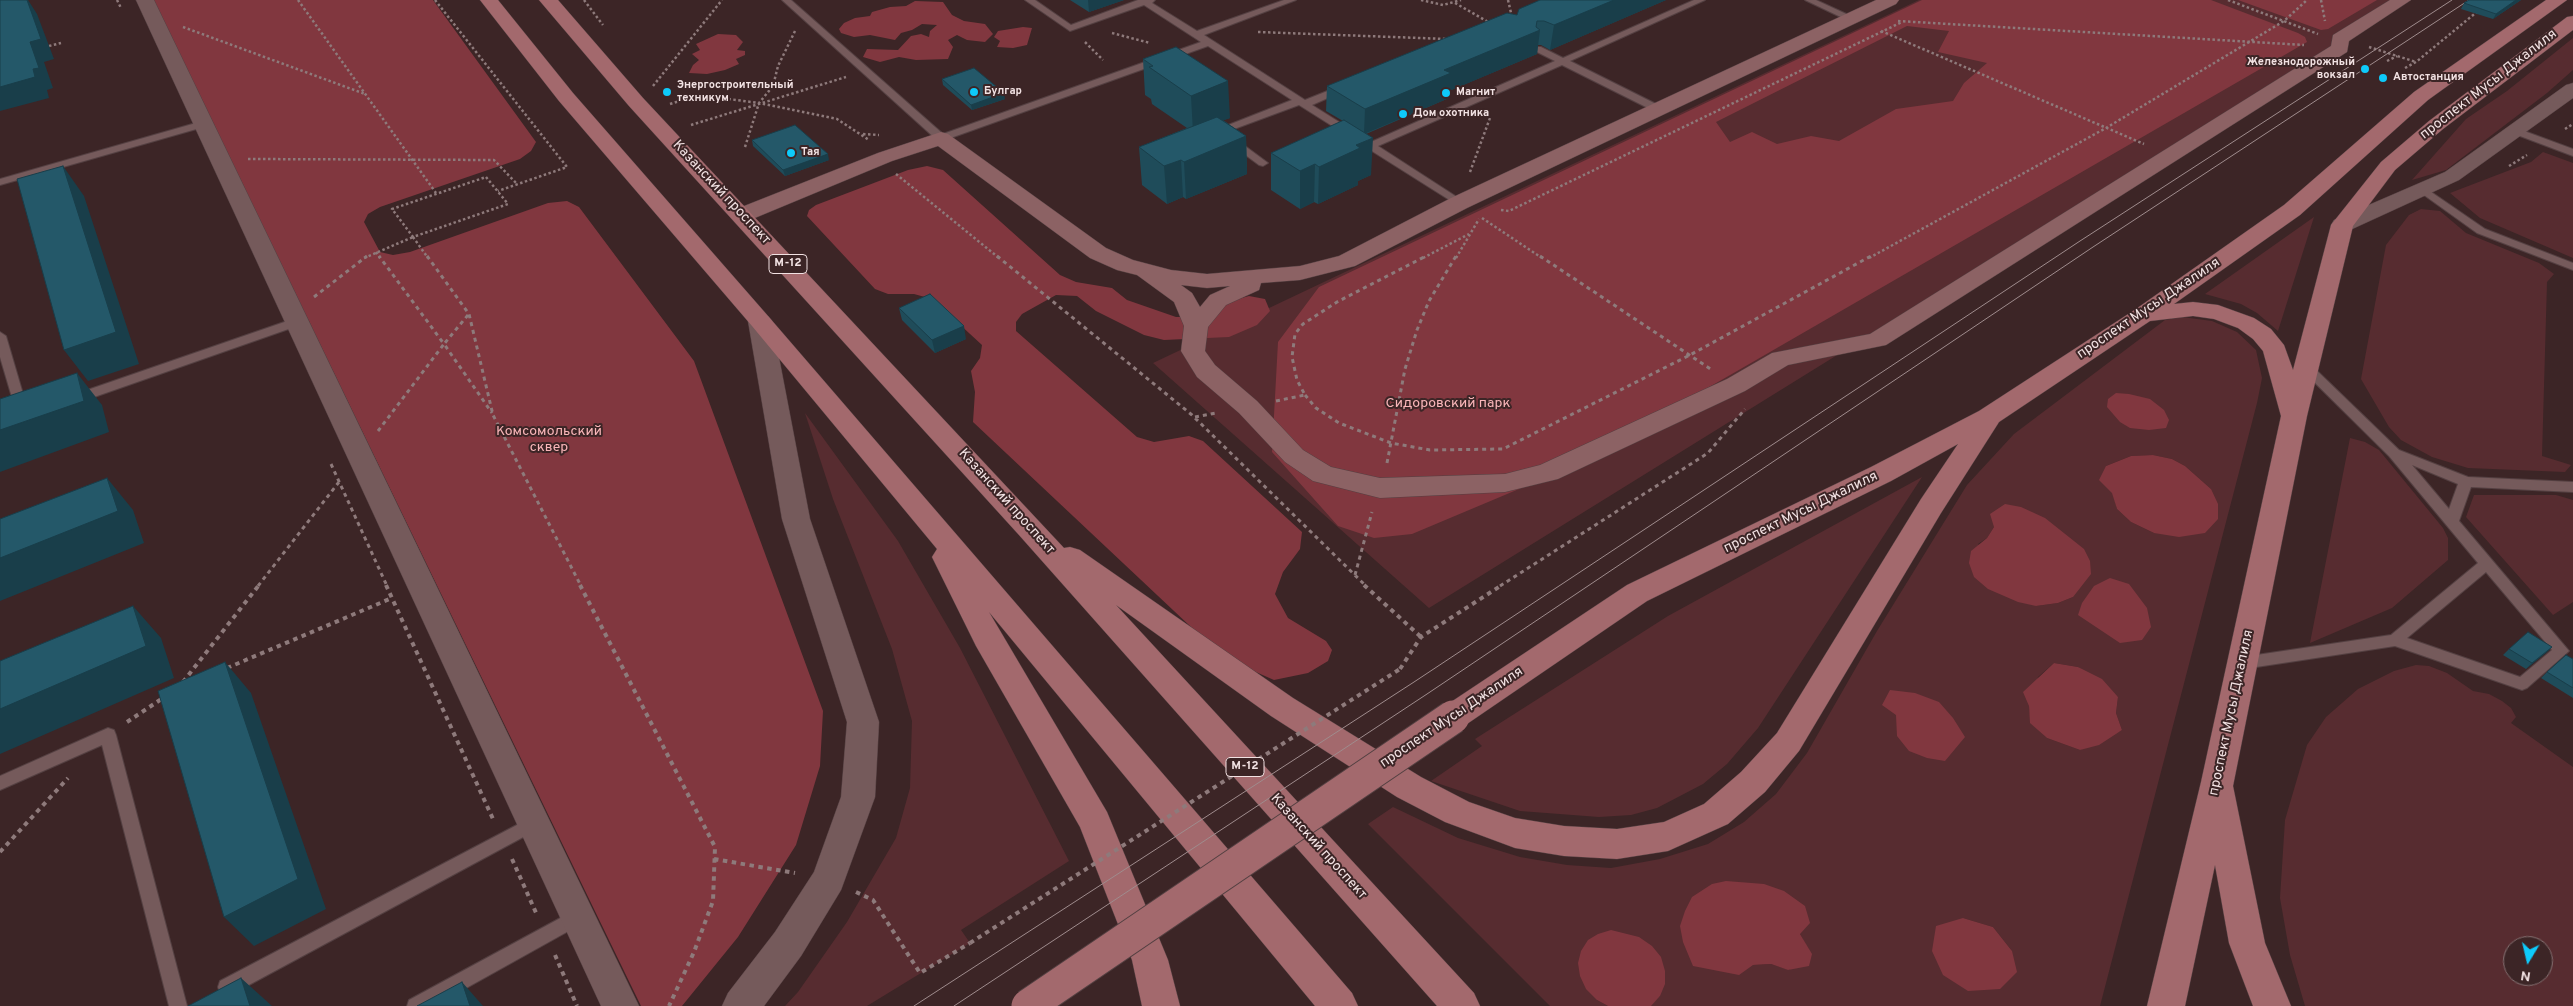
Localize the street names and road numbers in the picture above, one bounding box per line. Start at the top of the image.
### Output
street label: проспект Мусы Джалиля [2417,26,2561,144]
street label: Казанский проспект [668,137,774,249]
road number: М-12 [769,254,807,274]
street label: проспект Мусы Джалиля [2074,255,2224,363]
street label: Казанский проспект [954,446,1058,558]
street label: проспект Мусы Джалиля [1721,468,1881,558]
street label: проспект Мусы Джалиля [2206,628,2258,798]
street label: проспект Мусы Джалиля [1377,664,1527,772]
road number: М-12 [1226,758,1264,776]
street label: Казанский проспект [1266,791,1370,903]

